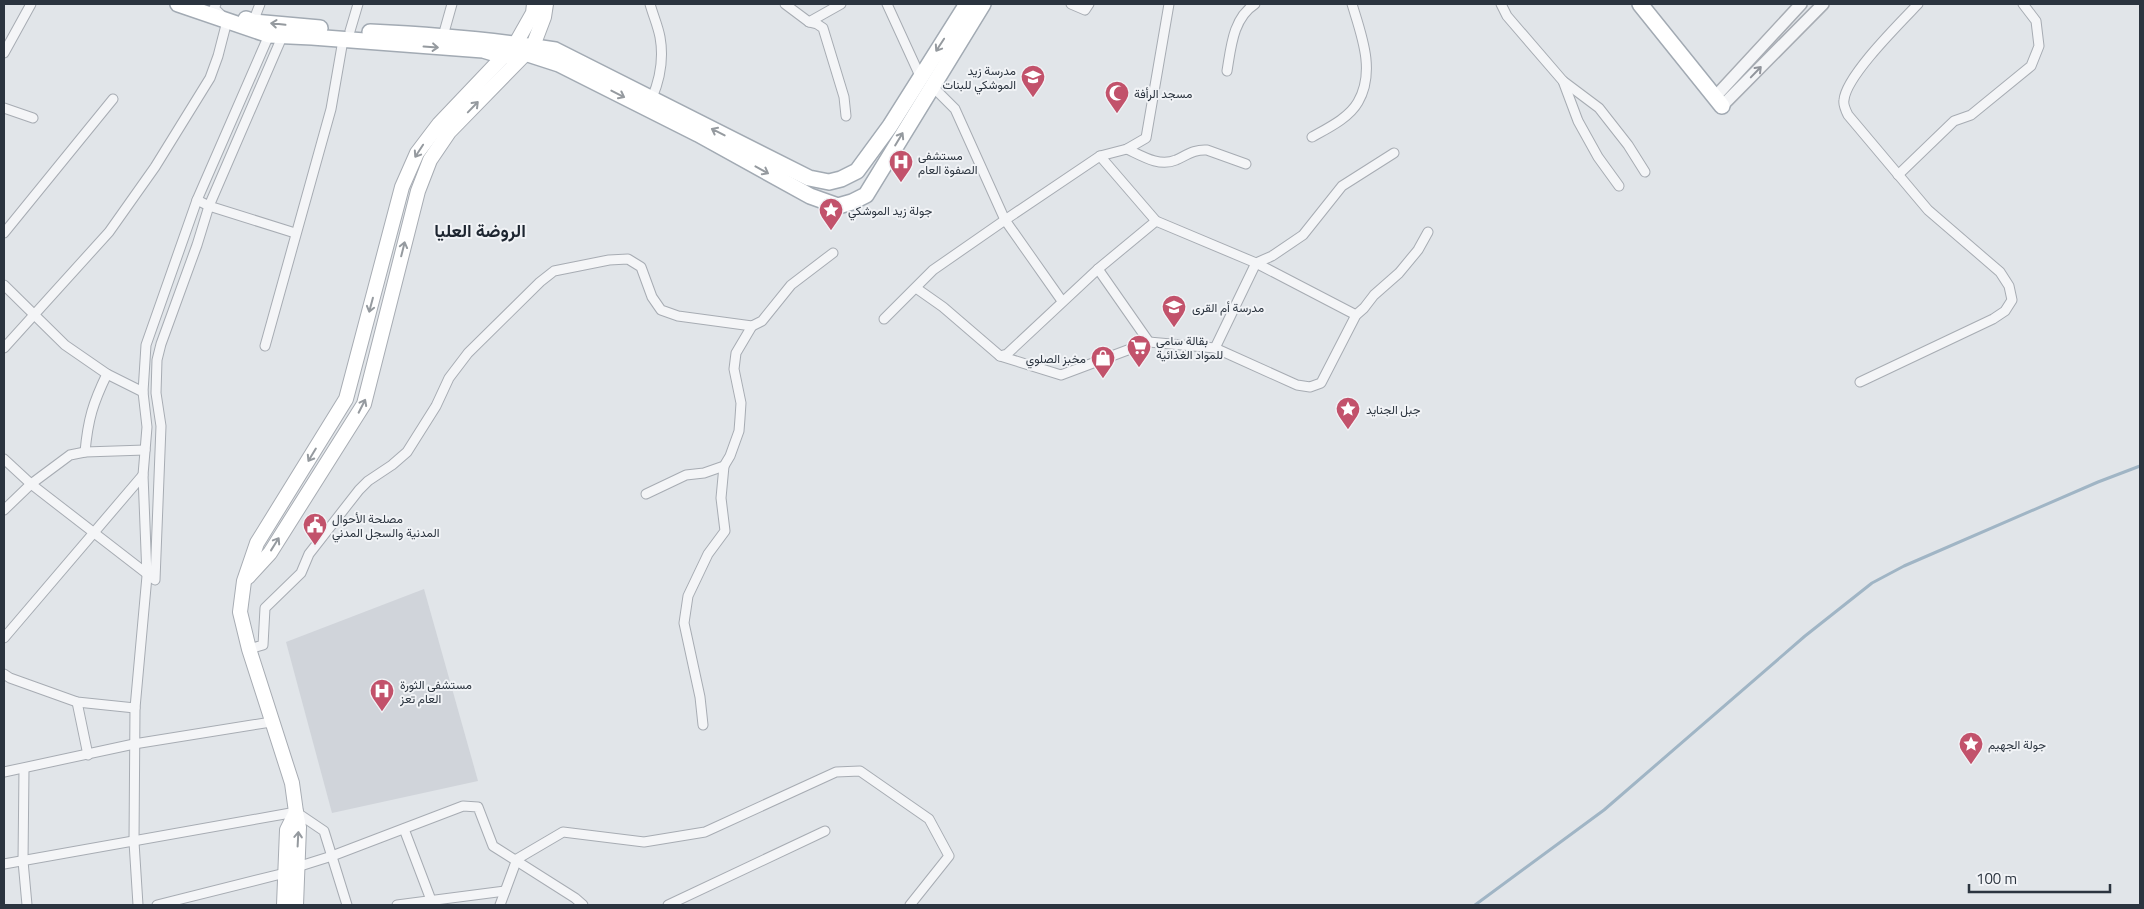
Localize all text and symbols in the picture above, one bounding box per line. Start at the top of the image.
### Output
one-way arrow [271,19,287,29]
one-way arrow [935,37,945,51]
one-way arrow [422,42,438,52]
place label: مدرسة زيد الموشكي للبنات [942,61,1016,95]
school or university icon: مدرسة زيد الموشكي للبنات [1020,64,1046,98]
one-way arrow [1750,66,1763,78]
mosque icon: مسجد الرأفة [1104,80,1130,114]
place label: مسجد الرأفة [1134,84,1192,103]
one-way arrow [610,90,625,99]
one-way arrow [467,101,479,113]
one-way arrow [710,127,725,137]
one-way arrow [895,132,905,146]
one-way arrow [414,144,425,158]
place label: مستشفى الصفوة العام [918,146,977,179]
hospital icon: مستشفى الصفوة العام [888,149,914,183]
one-way arrow [754,165,769,175]
place icon: جولة زيد الموشكي [818,197,844,231]
place label: جولة زيد الموشكي [848,201,932,221]
district label: الروضة العليا [434,217,526,244]
one-way arrow [399,242,408,258]
school or university icon: مدرسة أم القرى [1161,294,1187,328]
one-way arrow [366,297,375,313]
place label: مدرسة أم القرى [1192,298,1264,317]
place label: بقالة سامي للمواد الغذائية [1156,331,1223,364]
supermarket icon: بقالة سامي للمواد الغذائية [1126,334,1152,368]
shop icon: مخبز الصلوي [1090,345,1116,379]
place label: مخبز الصلوي [1026,349,1086,369]
place icon: جبل الجنايد [1335,396,1361,430]
one-way arrow [357,399,367,414]
place label: جبل الجنايد [1366,400,1421,419]
one-way arrow [307,448,317,462]
place label: مصلحة الأحوال المدنية والسجل المدني [332,509,439,543]
public building icon: مصلحة الأحوال المدنية والسجل المدني [302,512,328,546]
one-way arrow [270,537,281,551]
place label: مستشفى الثورة العام تعز [399,675,472,708]
hospital icon: مستشفى الثورة العام تعز [369,678,395,712]
place icon: جولة الجهيم [1958,731,1984,765]
place label: جولة الجهيم [1988,735,2046,754]
one-way arrow [294,831,303,847]
scale bar [1969,862,2110,894]
text: 100 m [1976,867,2017,890]

